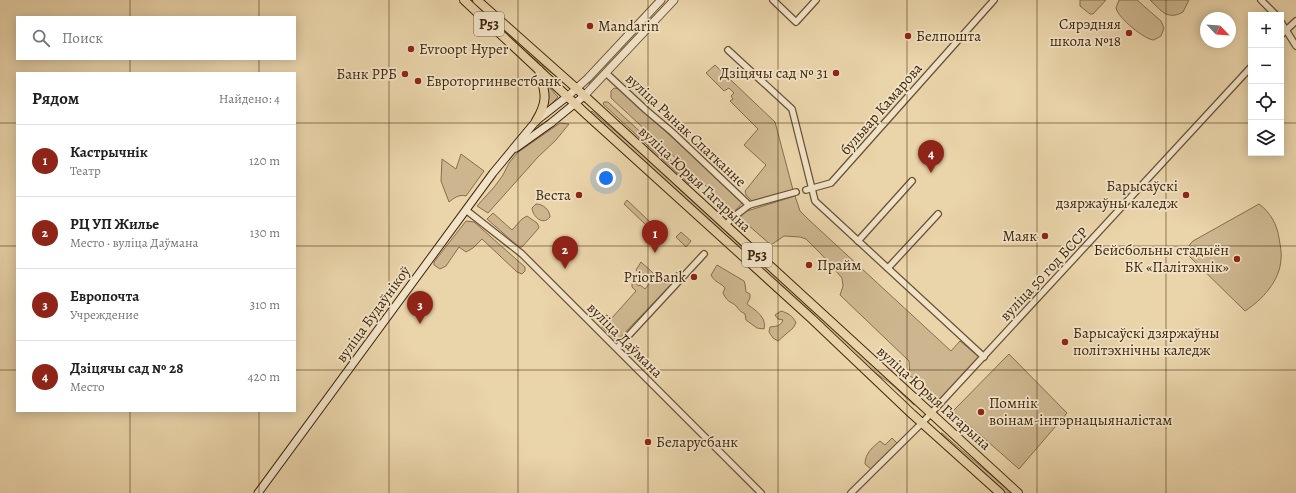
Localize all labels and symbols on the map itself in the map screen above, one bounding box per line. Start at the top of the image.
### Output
road number: Р53 [474,12,504,36]
north arrow [1200,12,1236,48]
place label: Сярэдняя школа №18 [1050,14,1121,51]
place label: Mandarin [598,16,659,36]
marker: Mandarin [585,21,595,31]
place label: Белпошта [916,26,981,46]
marker: Сярэдняя школа №18 [1124,28,1134,38]
marker: Белпошта [903,31,913,41]
place label: Evroopt Hyper [419,39,509,59]
marker: Evroopt Hyper [406,44,416,54]
street label: бульвар Камарова [835,59,927,159]
place label: Дзіцячы сад № 31 [720,63,828,83]
place label: Банк РРБ [336,64,397,84]
marker: Дзіцячы сад № 31 [831,68,841,78]
marker: Банк РРБ [400,69,410,79]
street label: вуліца Рынак Спатканне [621,69,751,191]
place label: Евроторгинвестбанк [426,71,562,91]
marker: Евроторгинвестбанк [413,76,423,86]
street label: вуліца Юрыя Гагарына [634,122,756,237]
pin: 4 [918,140,944,173]
your location [596,168,616,188]
place label: Барысаўскі дзяржаўны каледж [1055,176,1178,213]
place label: Веста [535,185,571,205]
marker: Веста [574,190,584,200]
marker: Барысаўскі дзяржаўны каледж [1181,190,1191,200]
pin: 1 [642,220,668,253]
street label: вуліца 50 год БССР [995,223,1093,325]
place label: Маяк [1002,226,1037,246]
marker: Маяк [1040,231,1050,241]
pin: 2 [552,236,578,269]
place label: Бейсбольны стадыён БК «Палітэхнік» [1094,240,1230,277]
road number: Р53 [742,243,772,267]
marker: Бейсбольны стадыён БК «Палітэхнік» [1232,254,1242,264]
place label: Прайм [817,255,861,275]
marker: Прайм [804,260,814,270]
street label: вуліца Будаўнікоў [331,261,415,366]
place label: PriorBank [624,267,687,287]
marker: PriorBank [689,272,699,282]
pin: 3 [407,291,433,324]
street label: вуліца Даўмана [583,298,667,382]
place label: Барысаўскі дзяржаўны політэхнічны каледж [1073,323,1220,360]
marker: Барысаўскі дзяржаўны політэхнічны каледж [1060,337,1070,347]
street label: вуліца Юрыя Гагарына [873,341,995,455]
place label: Помнік воінам-інтэрнацыяналістам [989,393,1172,430]
marker: Помнік воінам-інтэрнацыяналістам [976,407,986,417]
place label: Беларусбанк [656,432,738,452]
marker: Беларусбанк [643,437,653,447]

